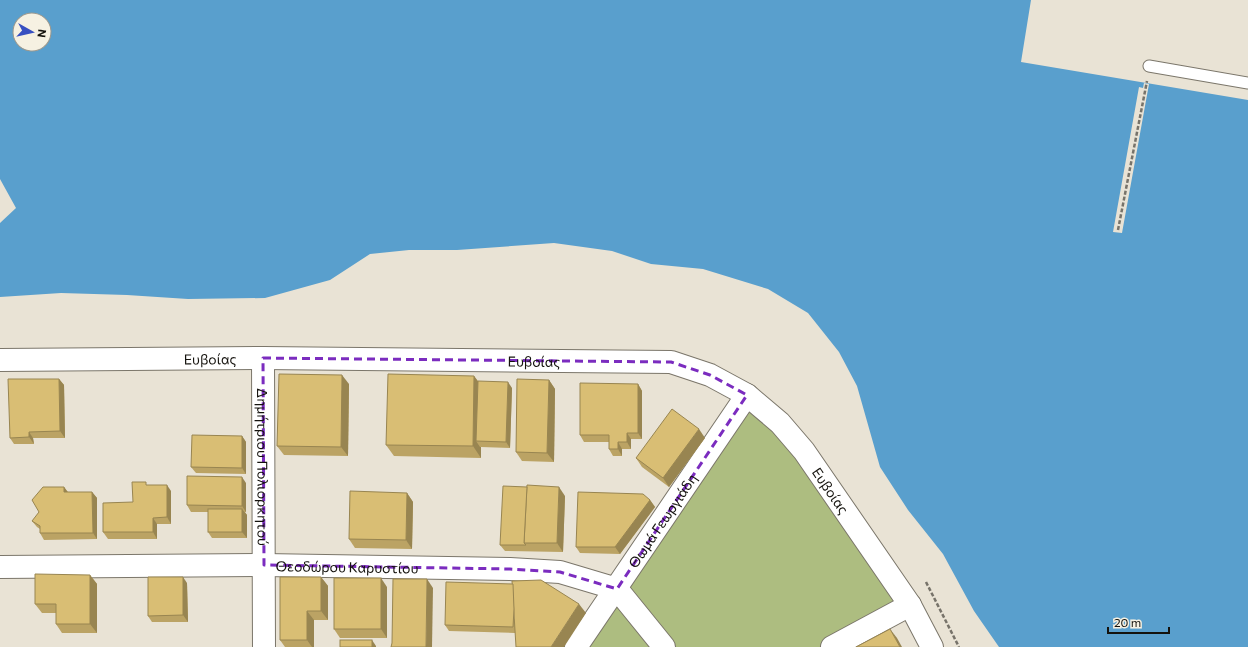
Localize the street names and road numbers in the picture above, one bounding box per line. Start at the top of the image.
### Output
street label: Ευβοίας [184,350,236,367]
street label: Ευβοίας [508,352,560,369]
street label: Δημήτριου Πολιορκητού [255,388,272,546]
street label: Ευβοίας [809,464,853,517]
street label: Θωμά Γεωργιάδη [624,470,700,571]
street label: Θεοδώρου Καρυστίου [275,557,419,576]

